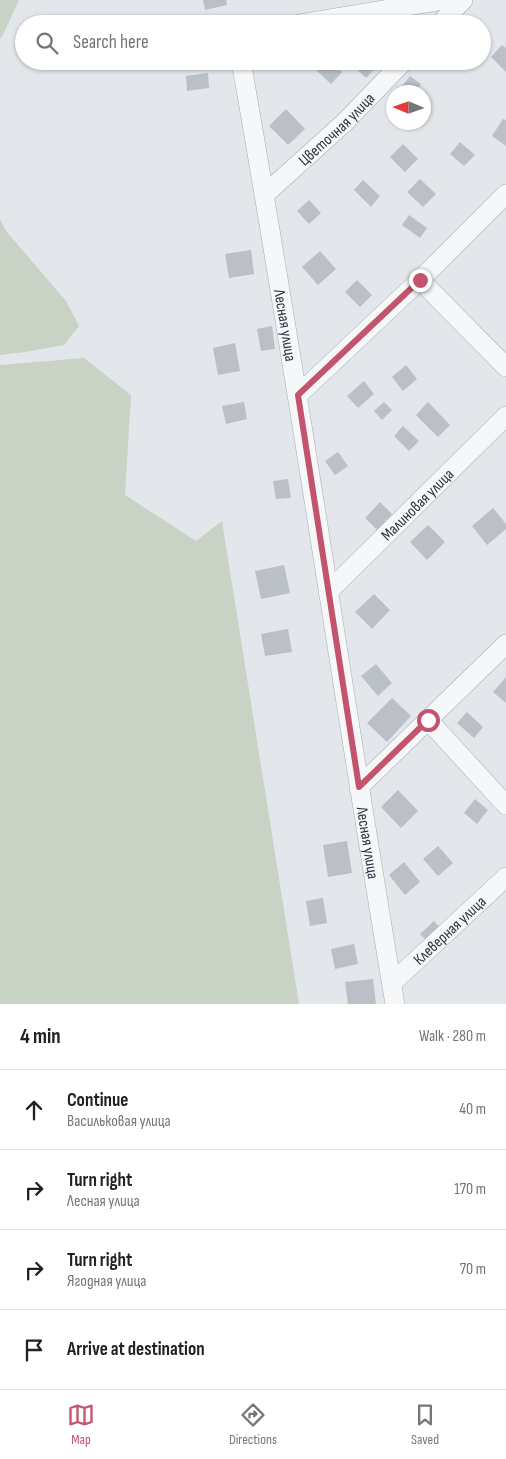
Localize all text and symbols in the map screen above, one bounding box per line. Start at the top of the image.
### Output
search box [15,15,491,70]
icon: search [33,29,61,57]
text: Search here [73,31,149,54]
north arrow [386,85,431,130]
street label: Цветочная улица [295,89,379,170]
route end [409,269,432,292]
street label: Лесная улица [269,287,300,363]
street label: Малиновая улица [378,465,458,545]
route start [417,709,440,732]
street label: Лесная улица [352,805,382,880]
street label: Клеверная улица [410,893,490,969]
text: 4 min [20,1024,61,1049]
text: Walk · 280 m [419,1027,486,1046]
text: Continue [67,1089,128,1112]
icon: ahead [20,1096,48,1124]
text: 40 m [459,1100,486,1119]
text: Васильковая улица [67,1112,171,1131]
text: Turn right [67,1169,132,1192]
icon: right [20,1176,48,1204]
text: 170 m [454,1180,486,1199]
text: Лесная улица [67,1192,140,1211]
text: Turn right [67,1249,132,1272]
icon: right [20,1256,48,1284]
text: 70 m [460,1260,486,1279]
text: Ягодная улица [67,1272,146,1291]
icon: arrive [20,1336,48,1364]
text: Arrive at destination [67,1338,205,1361]
tab: Map [67,1401,95,1448]
tab: Directions [229,1401,277,1448]
tab: Saved [411,1401,439,1448]

